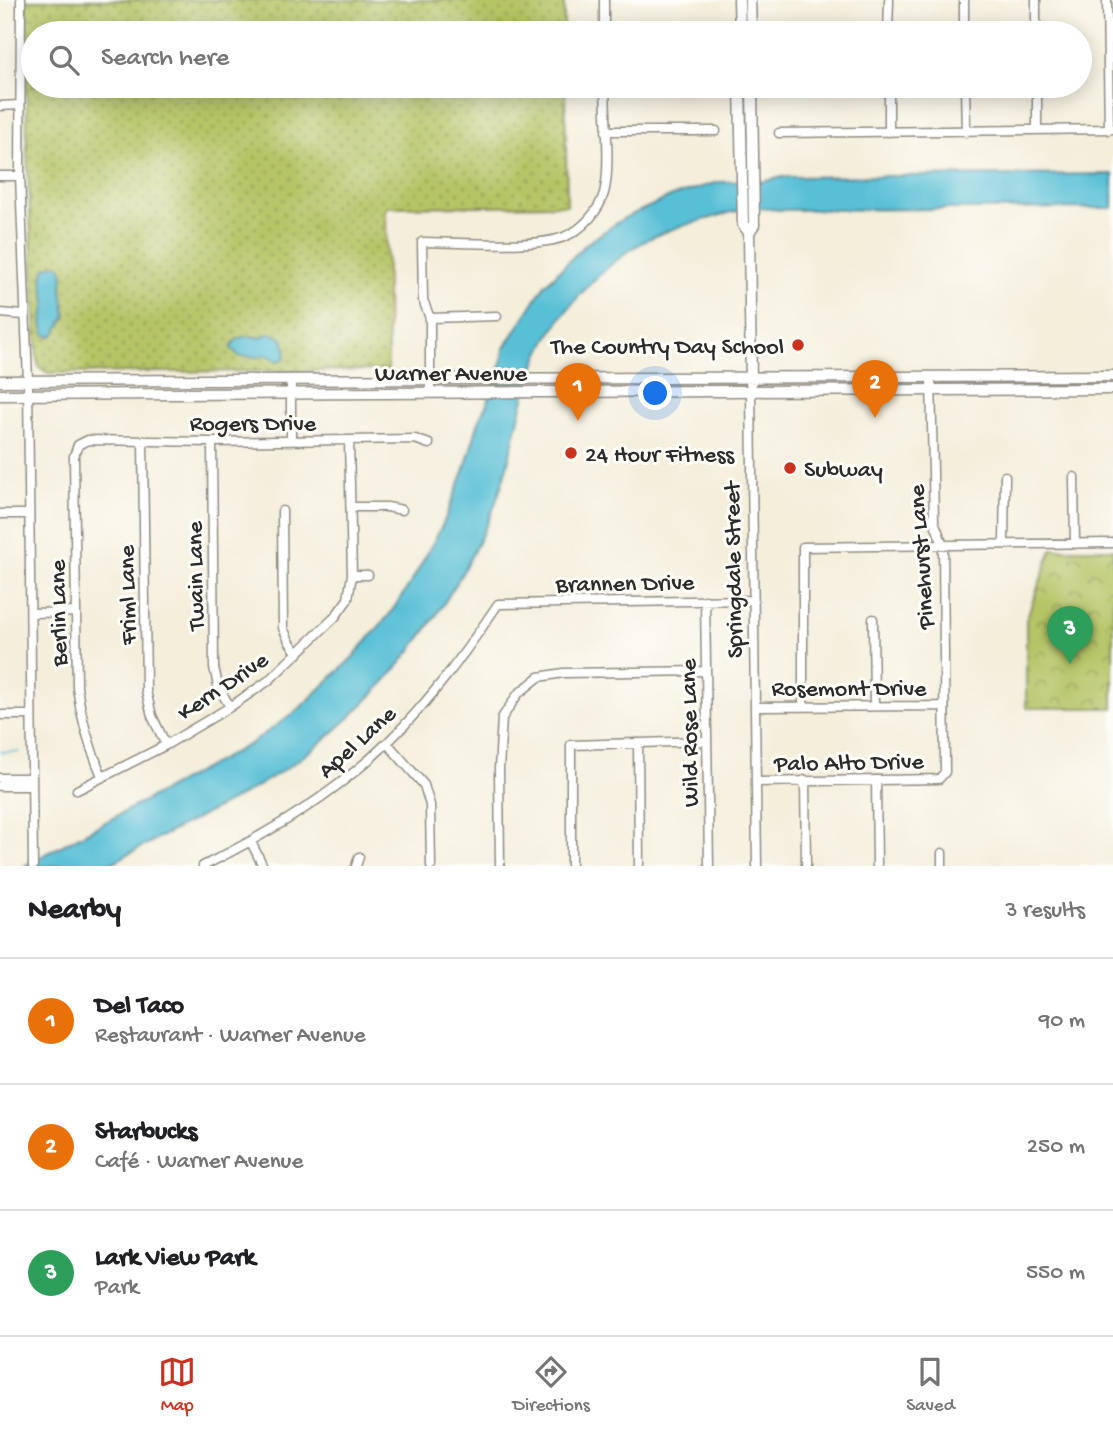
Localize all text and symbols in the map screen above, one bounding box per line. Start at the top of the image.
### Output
search box [21,21,1092,98]
icon: search [45,41,83,79]
text: Search here [101,44,229,75]
place label: The Country Day School [549,334,784,363]
marker: The Country Day School [790,337,806,353]
pin: 2 [852,360,898,418]
street label: Warner Avenue [375,361,528,390]
pin: 1 [555,363,601,421]
your location [638,376,672,410]
street label: Rogers Drive [190,411,317,440]
place label: 24 Hour Fitness [585,442,735,471]
marker: 24 Hour Fitness [563,445,579,461]
place label: Subway [804,457,883,486]
marker: Subway [782,460,798,476]
street label: Springdale Street [719,479,752,658]
street label: Pinehurst Lane [904,483,943,631]
street label: Twain Lane [182,520,213,633]
street label: Friml Lane [114,544,145,646]
street label: Berlin Lane [45,559,76,668]
street label: Brannen Drive [554,570,695,601]
pin: 3 [1047,606,1093,664]
street label: Kern Drive [173,647,275,729]
street label: Wild Rose Lane [676,658,707,807]
street label: Rosemont Drive [772,676,927,705]
street label: Apel Lane [313,701,404,786]
street label: Palo Alto Drive [773,749,925,780]
text: Nearby [28,894,121,929]
text: 3 results [1005,898,1085,925]
text: Del Taco [95,992,184,1023]
text: 1 [46,1008,56,1035]
text: 90 m [1039,1008,1085,1035]
text: Restaurant · Warner Avenue [95,1023,366,1050]
text: Starbucks [95,1118,197,1149]
text: 2 [45,1134,57,1161]
text: 250 m [1027,1134,1085,1161]
text: Café · Warner Avenue [95,1149,303,1176]
text: Lark View Park [95,1244,255,1275]
text: 3 [45,1260,57,1287]
text: 550 m [1026,1260,1085,1287]
text: Park [95,1275,139,1302]
tab: Map [158,1353,196,1418]
tab: Directions [513,1353,590,1418]
tab: Saved [906,1353,955,1418]

